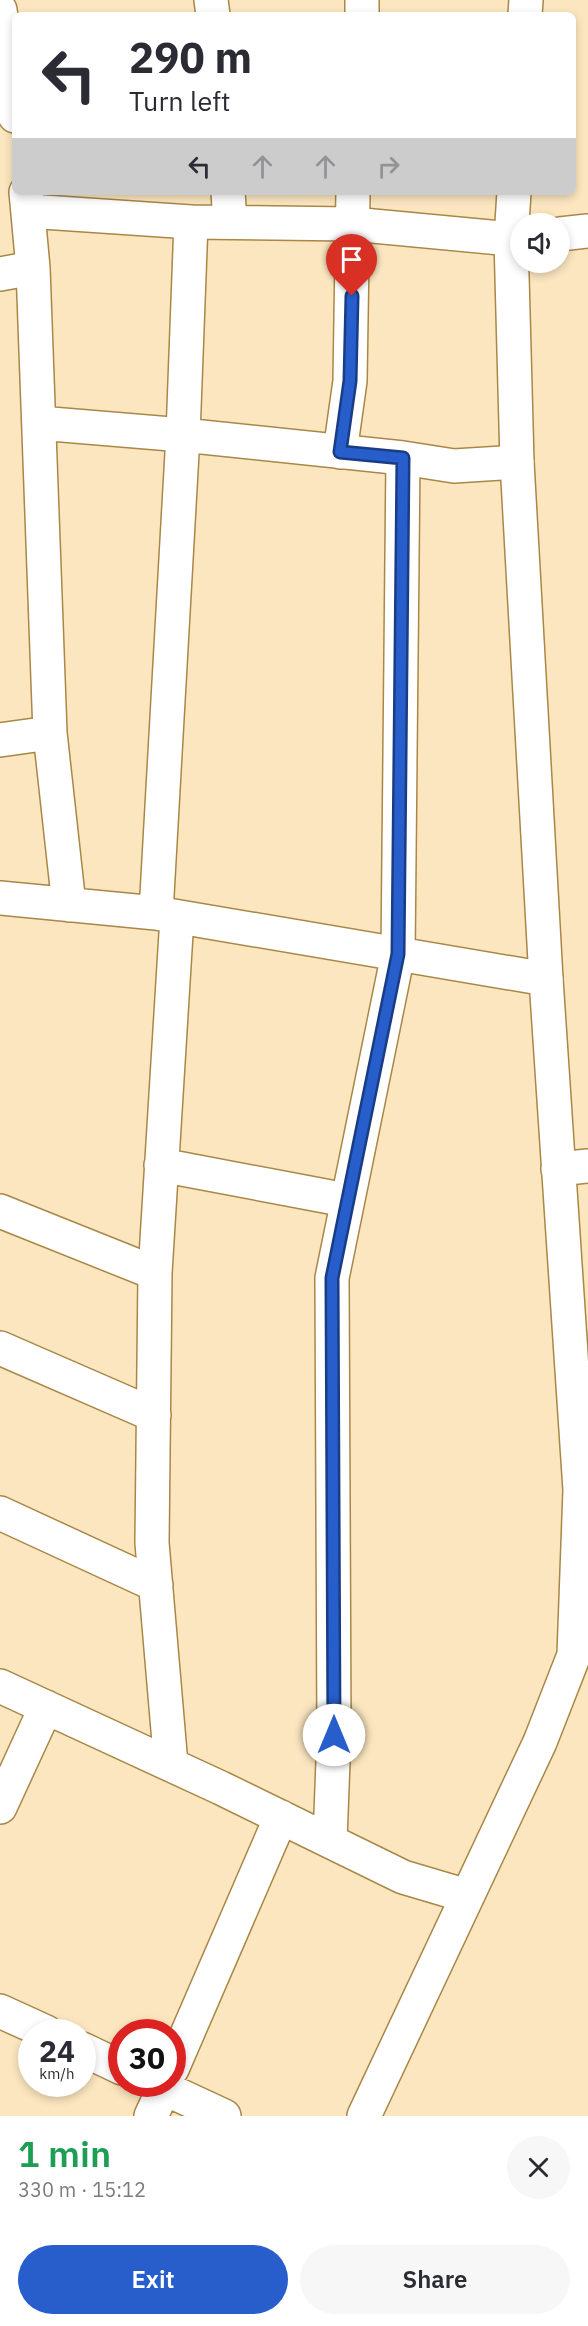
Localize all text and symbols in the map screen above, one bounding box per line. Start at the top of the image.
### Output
text: 290 m [129,30,252,85]
icon: left [30,36,108,114]
text: Turn left [129,83,230,118]
icon: left [183,150,216,183]
icon: ahead [246,150,279,183]
icon: ahead [309,150,342,183]
icon: right [372,150,405,183]
map controls [510,213,570,273]
button: sound [510,213,570,273]
pin [326,234,377,296]
icon: arrive [335,243,368,276]
position arrow [302,1703,366,1767]
speed limit sign: 30 [108,2019,186,2097]
text: 24 [39,2031,75,2070]
text: km/h [39,2064,75,2083]
text: 1 min [18,2130,111,2177]
button: close [507,2136,570,2199]
text: 330 m · 15:12 [18,2176,146,2203]
button: Exit [18,2245,288,2314]
button: Share [300,2245,570,2314]

